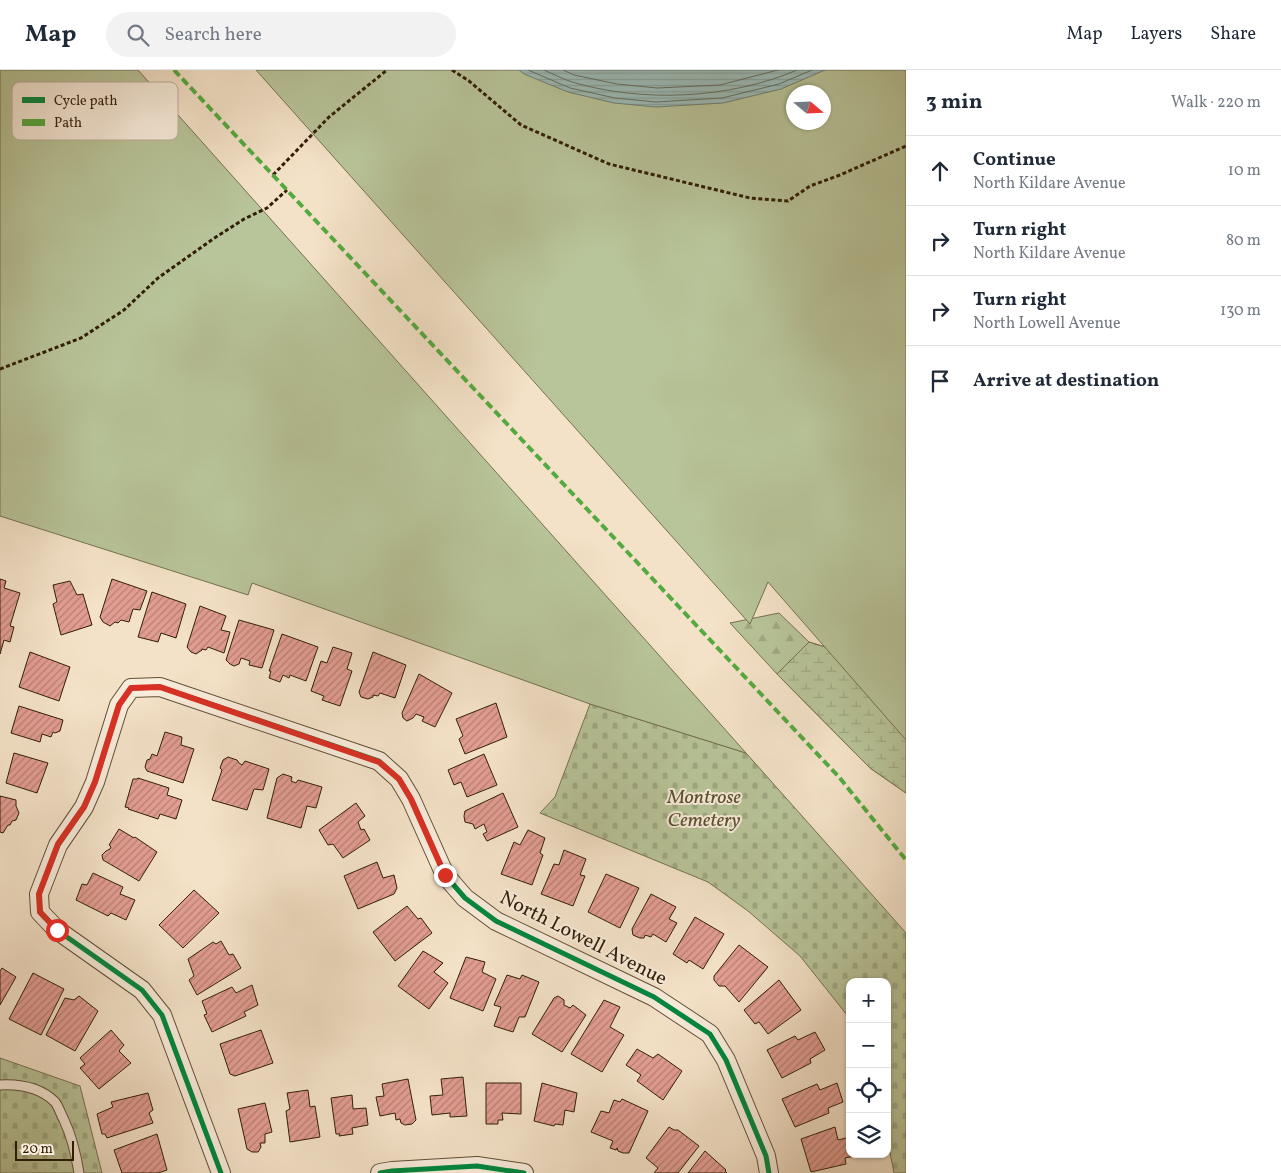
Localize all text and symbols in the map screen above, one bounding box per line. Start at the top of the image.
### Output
search box [106,12,456,57]
text: Map [25,18,76,52]
icon: search [124,21,152,49]
text: Search here [164,22,262,48]
text: Map [1066,22,1102,47]
text: Layers [1130,22,1182,47]
text: Share [1210,22,1256,47]
legend [12,82,178,140]
north arrow [786,85,831,130]
text: 3 min [926,88,982,117]
text: Cycle path [54,92,118,111]
text: Walk · 220 m [1171,92,1261,114]
text: Path [54,114,82,133]
text: Continue [973,147,1056,173]
icon: ahead [926,157,954,185]
text: 10 m [1228,160,1261,182]
text: North Kildare Avenue [973,173,1126,195]
text: Turn right [973,217,1066,243]
icon: right [926,227,954,255]
text: 80 m [1226,230,1261,252]
text: North Kildare Avenue [973,243,1126,265]
text: Turn right [973,287,1066,313]
icon: right [926,297,954,325]
text: 130 m [1220,300,1261,322]
text: North Lowell Avenue [973,313,1121,335]
icon: arrive [926,367,954,395]
text: Arrive at destination [973,368,1159,394]
park label: Montrose Cemetery [666,784,742,835]
route end [434,864,457,887]
street label: North Lowell Avenue [494,885,672,993]
route start [46,919,69,942]
map controls [846,978,891,1158]
button: + [846,978,891,1023]
button: − [846,1023,891,1068]
button: locate [846,1068,891,1113]
button: layers [846,1113,891,1158]
scale bar [15,1138,74,1161]
text: 20 m [22,1140,53,1159]

